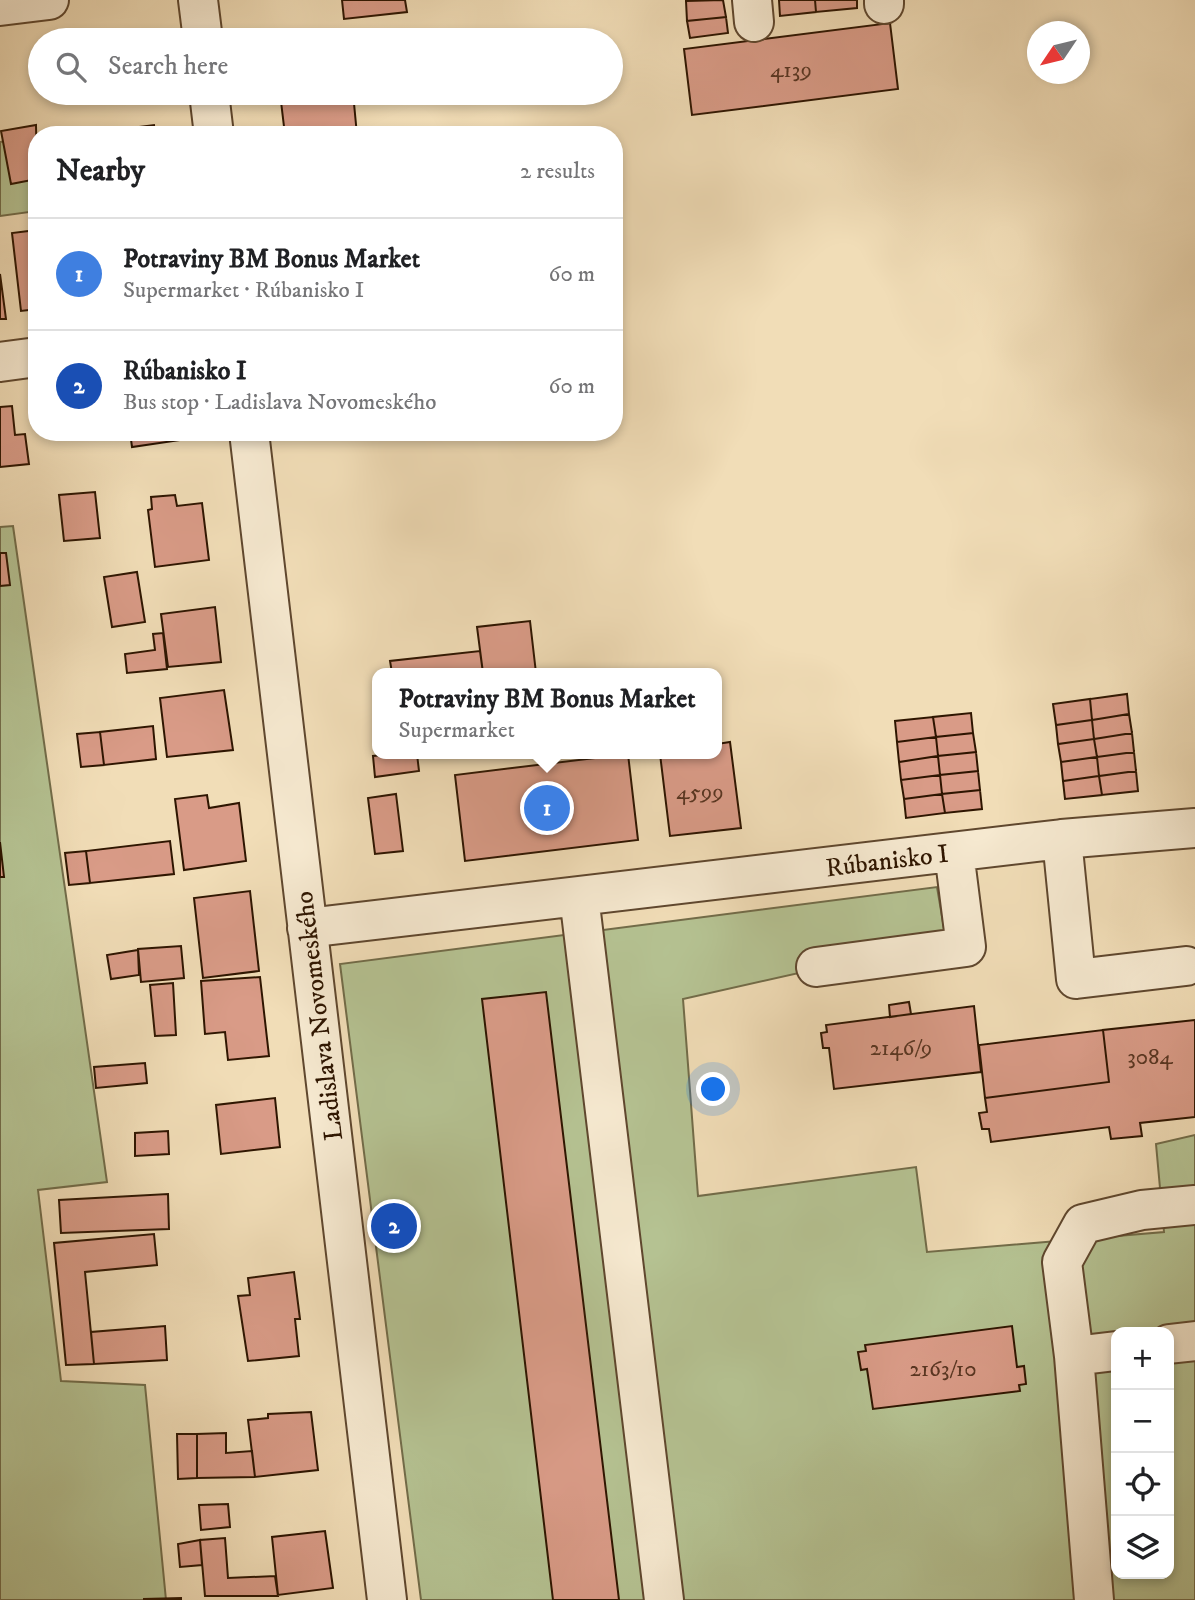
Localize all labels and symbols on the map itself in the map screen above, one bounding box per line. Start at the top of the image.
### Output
north arrow [1027,21,1090,84]
house number: 4139 [770,56,812,85]
house number: 4599 [676,778,724,807]
pin: 1 [524,782,570,834]
street label: Rúbanisko I [824,838,951,885]
street label: Ladislava Novomeského [288,889,351,1142]
house number: 2146/9 [870,1034,932,1063]
house number: 3084 [1127,1043,1174,1072]
your location [696,1072,730,1106]
pin: 2 [371,1200,417,1252]
house number: 2163/10 [909,1355,977,1384]

